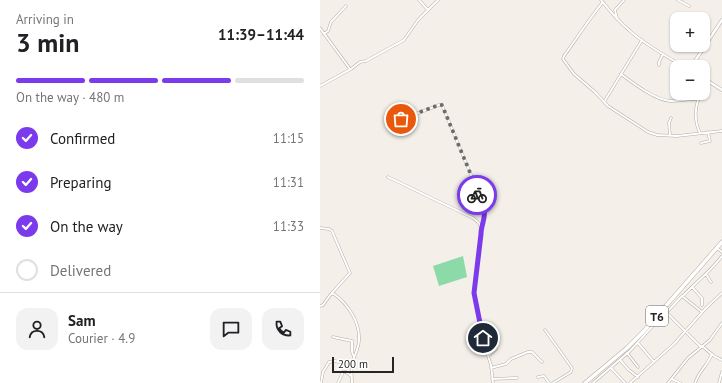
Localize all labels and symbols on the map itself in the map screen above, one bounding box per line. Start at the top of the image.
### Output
pin [384,102,418,136]
courier [457,175,497,215]
road number: T6 [646,306,668,326]
pin [466,321,500,355]
scale bar [332,355,394,374]

